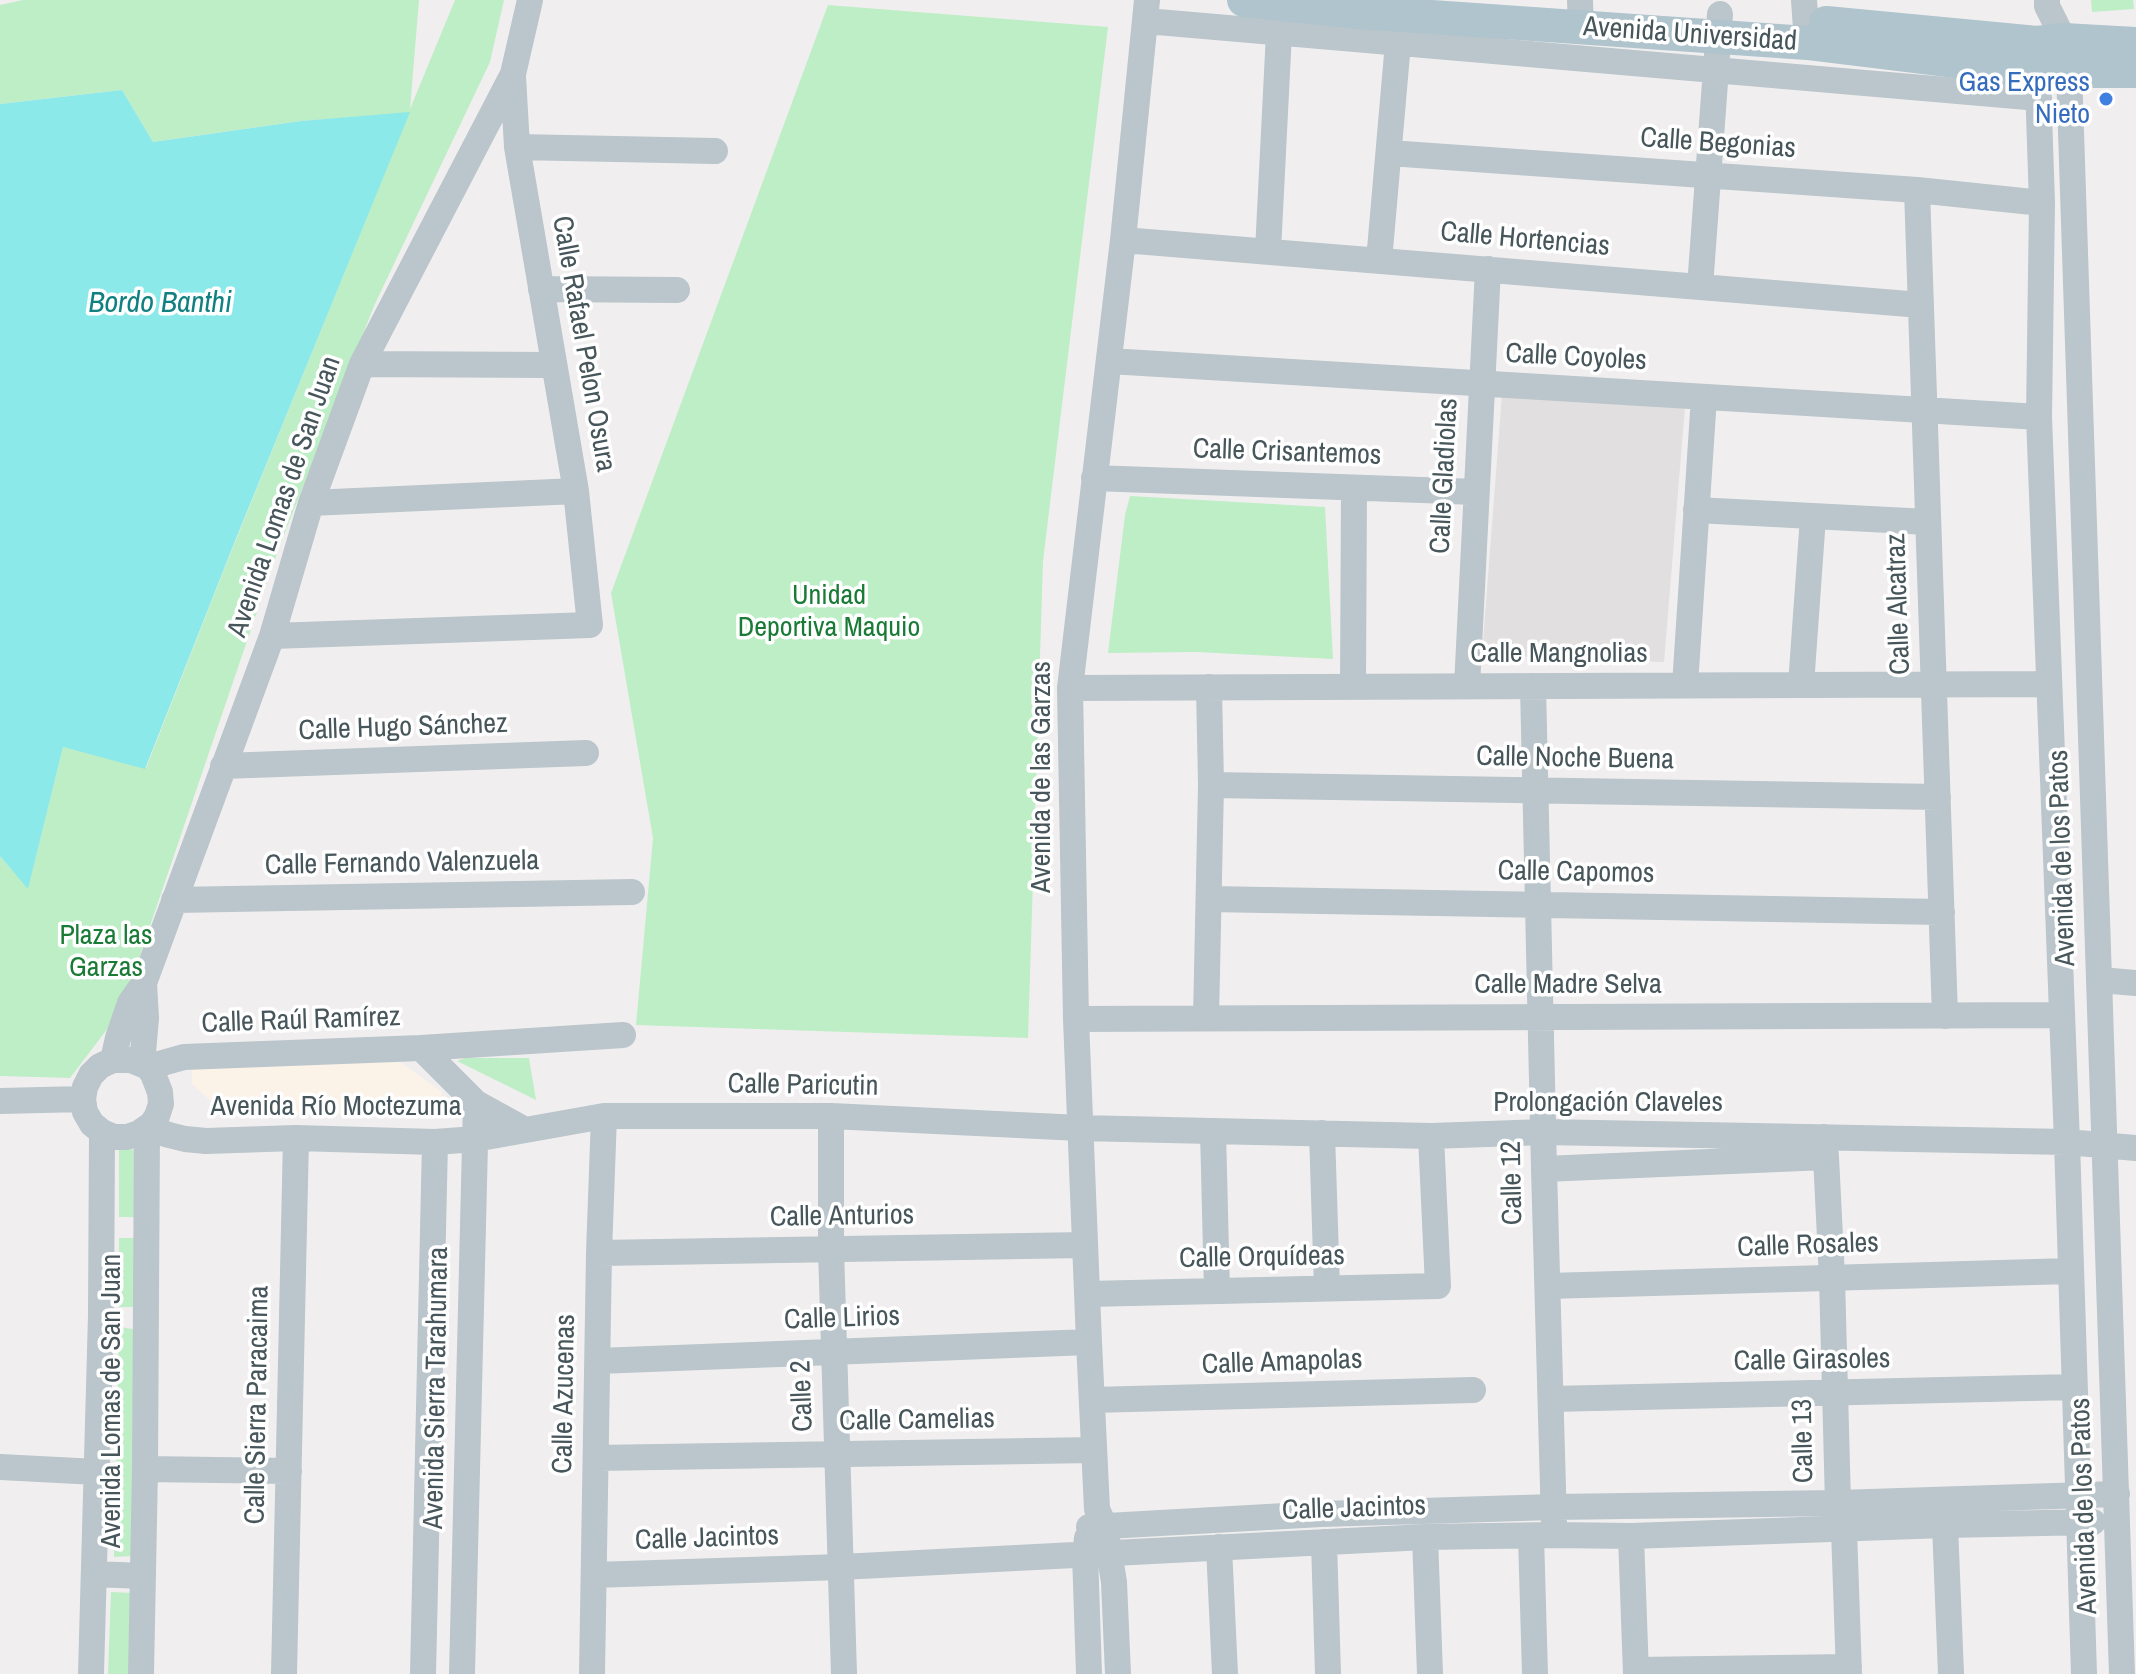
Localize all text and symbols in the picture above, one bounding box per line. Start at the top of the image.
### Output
street label: Avenida Universidad [1582,11,1798,59]
place label: Gas Express Nieto [1959,66,2090,132]
marker: Gas Express Nieto [2097,90,2115,108]
street label: Calle Begonias [1639,122,1797,166]
street label: Calle Rafael Pelon Osura [544,214,622,474]
street label: Calle Hortencias [1439,216,1611,264]
water label: Bordo Banthi [88,286,232,322]
street label: Calle Coyoles [1504,338,1648,378]
street label: Avenida Lomas de San Juan [221,352,349,642]
street label: Calle Gladiolas [1424,397,1466,555]
street label: Calle Crisantemos [1192,433,1382,473]
street label: Calle Alcatraz [1880,533,1918,675]
park label: Unidad Deportiva Maquio [738,579,920,645]
street label: Calle Mangnolias [1470,637,1648,671]
street label: Avenida de las Garzas [1025,661,1059,893]
street label: Calle Hugo Sánchez [298,708,508,748]
street label: Calle Noche Buena [1476,740,1674,778]
street label: Avenida de los Patos [2042,749,2084,967]
street label: Calle Fernando Valenzuela [265,845,539,883]
street label: Calle Capomos [1497,855,1655,891]
park label: Plaza las Garzas [59,919,153,985]
street label: Calle Madre Selva [1474,968,1662,1002]
street label: Calle Raúl Ramírez [201,1001,401,1041]
street label: Calle Paricutin [727,1068,879,1104]
street label: Prolongación Claveles [1493,1086,1723,1120]
street label: Avenida Río Moctezuma [210,1090,462,1124]
street label: Calle 12 [1495,1141,1531,1225]
street label: Calle Anturios [770,1199,914,1235]
street label: Calle Rosales [1737,1227,1879,1265]
street label: Calle Orquídeas [1179,1240,1345,1276]
street label: Avenida Sierra Tarahumara [418,1247,456,1529]
street label: Avenida Lomas de San Juan [95,1254,129,1548]
street label: Calle Sierra Paracaima [239,1285,277,1525]
street label: Calle Lirios [783,1300,901,1338]
street label: Calle Azucenas [547,1314,583,1474]
street label: Calle Amapolas [1201,1343,1363,1383]
street label: Calle Girasoles [1733,1343,1891,1379]
street label: Calle 2 [785,1360,821,1432]
street label: Avenida de los Patos [2064,1397,2106,1615]
street label: Calle 13 [1786,1399,1822,1483]
street label: Calle Camelias [839,1403,995,1439]
street label: Calle Jacintos [1281,1490,1427,1528]
street label: Calle Jacintos [634,1520,780,1558]

